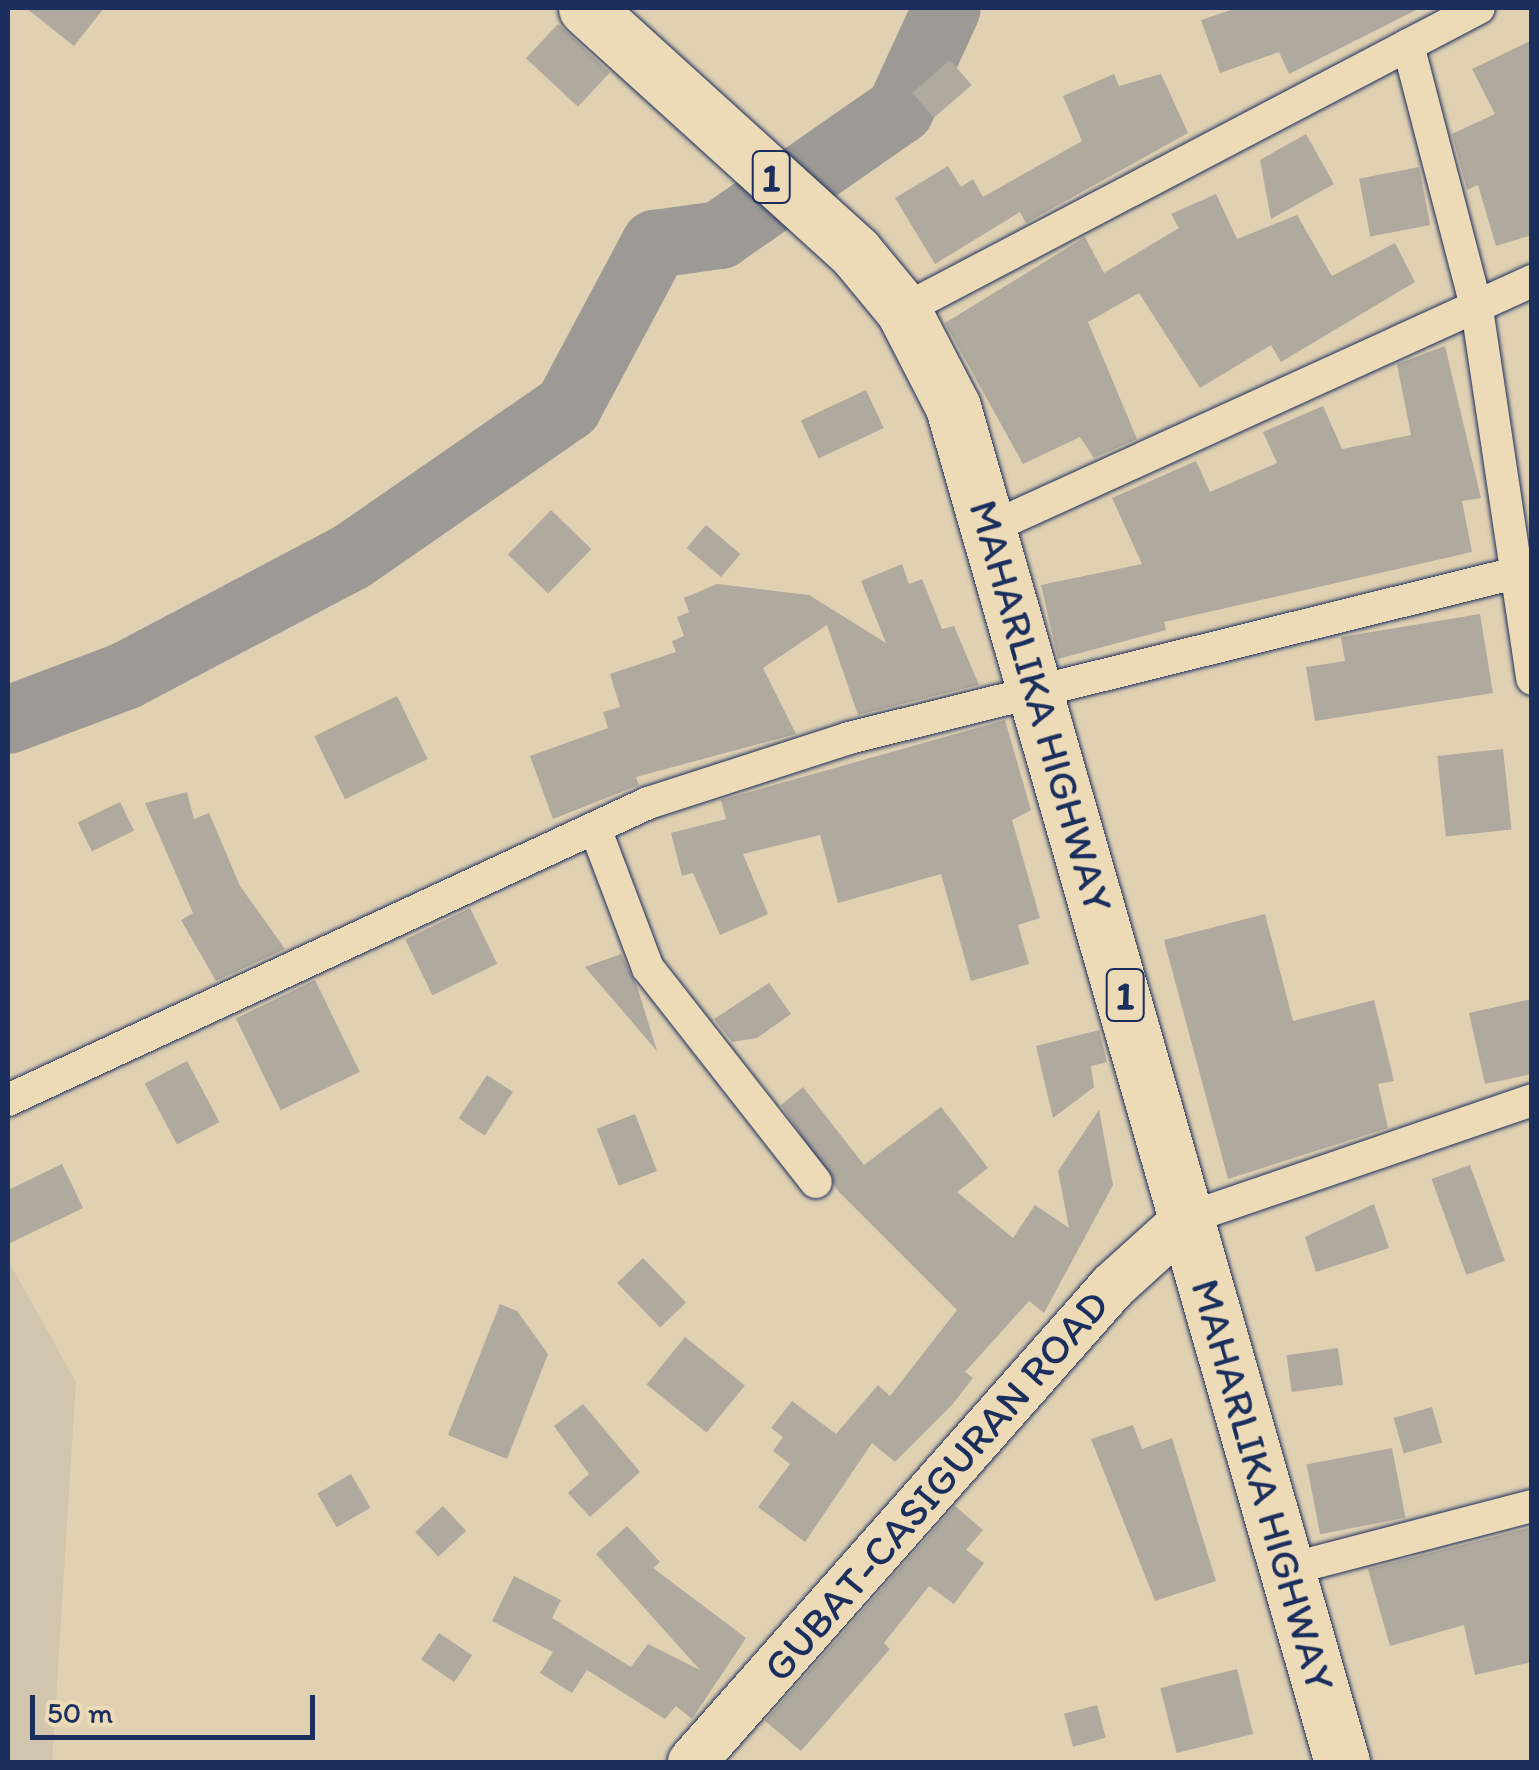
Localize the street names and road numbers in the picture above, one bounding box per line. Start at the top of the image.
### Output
road number: 1 [751,142,791,212]
street label: MAHARLIKA HIGHWAY [957,492,1125,920]
road number: 1 [1105,960,1145,1030]
street label: MAHARLIKA HIGHWAY [1179,1271,1347,1699]
street label: GUBAT-CASIGURAN ROAD [753,1281,1119,1691]

